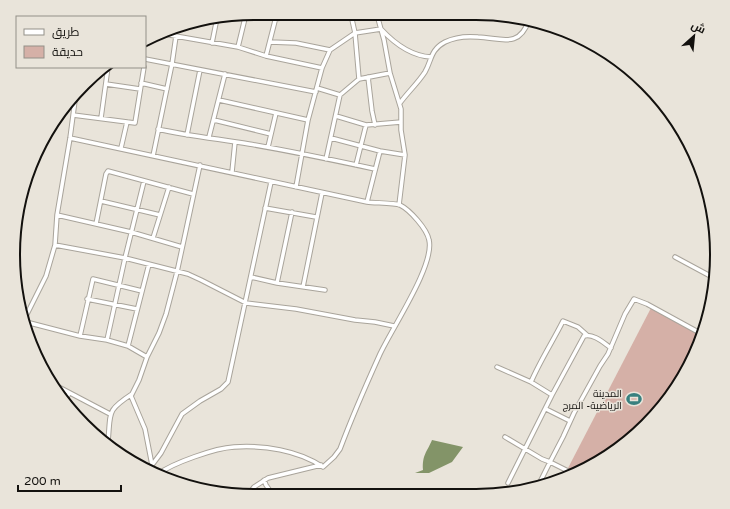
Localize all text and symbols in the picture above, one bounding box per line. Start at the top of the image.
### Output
legend [16,16,146,68]
north arrow [674,16,714,56]
text: ش [689,19,708,37]
text: طريق [52,25,80,39]
text: حديقة [52,45,83,59]
place label: المدينة الرياضية- المرج [563,388,622,412]
sports icon: المدينة الرياضية- المرج [625,390,643,408]
scale bar [18,467,121,493]
text: 200 m [24,474,61,488]

